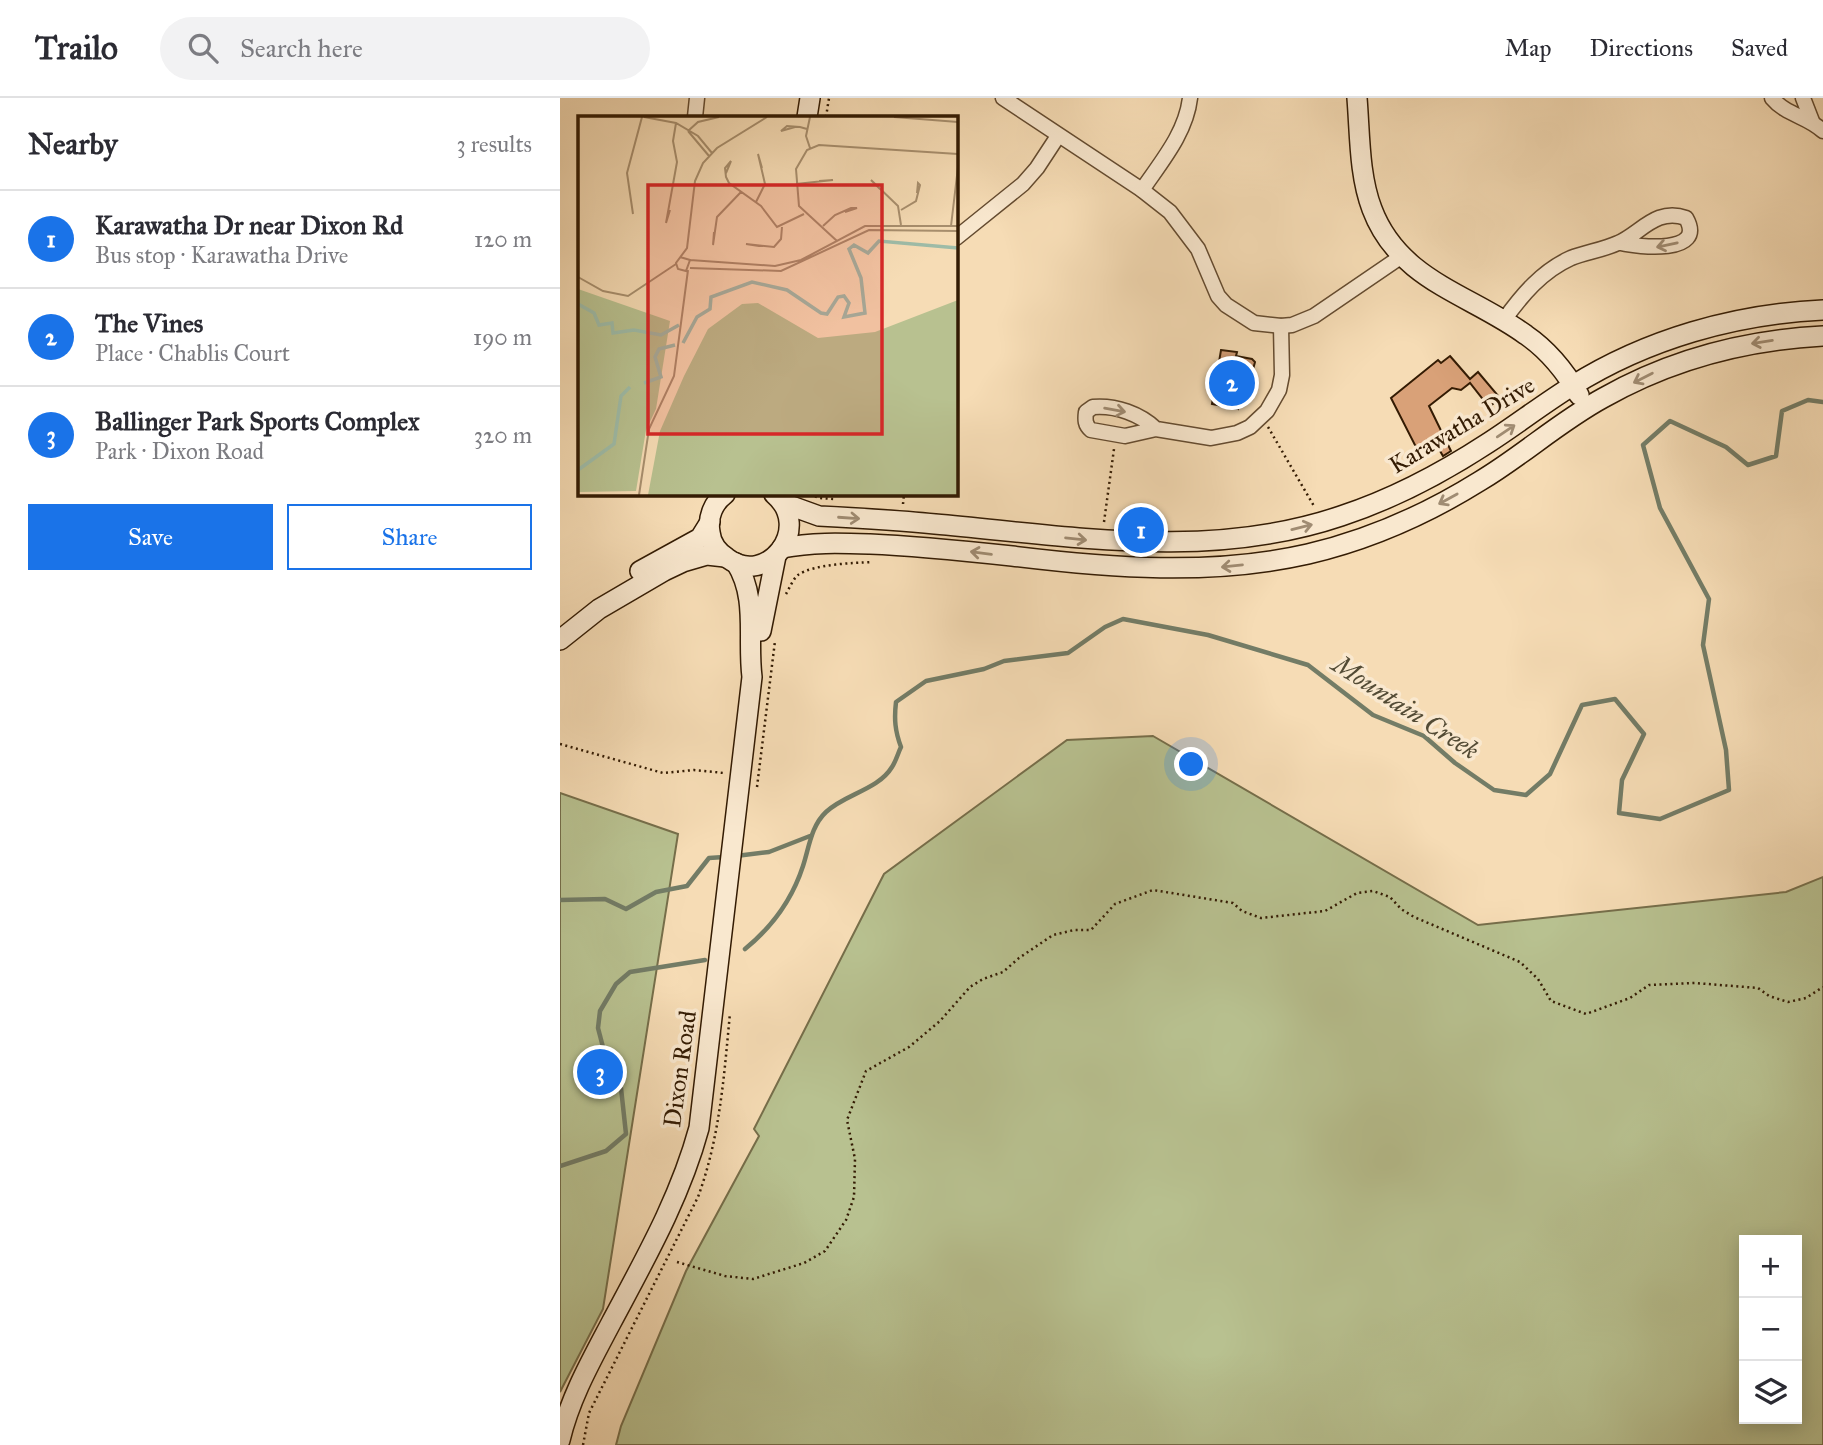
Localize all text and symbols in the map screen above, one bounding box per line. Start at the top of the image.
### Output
search box [160,17,650,80]
text: Trailo [35,28,118,68]
icon: search [184,29,222,67]
text: Search here [240,32,363,64]
text: Map [1505,33,1552,63]
text: Directions [1590,33,1693,63]
text: Saved [1731,33,1788,63]
inset map [578,116,957,495]
text: Nearby [28,126,118,162]
text: 3 results [456,130,532,158]
text: Karawatha Dr near Dixon Rd [95,209,403,241]
text: 1 [46,225,56,253]
text: 120 m [474,225,532,253]
one-way arrow [1656,238,1679,252]
text: Bus stop · Karawatha Drive [95,241,348,269]
text: The Vines [95,307,203,339]
text: 2 [45,323,57,351]
text: 190 m [473,323,532,351]
one-way arrow [1751,336,1774,349]
text: Place · Chablis Court [95,339,290,367]
pin: 2 [1209,357,1255,409]
street label: Karawatha Drive [1384,370,1540,480]
one-way arrow [1633,371,1654,385]
one-way arrow [1103,403,1126,417]
text: Ballinger Park Sports Complex [95,405,420,437]
text: 3 [46,421,56,449]
text: 320 m [474,421,532,449]
one-way arrow [1496,424,1516,438]
text: Park · Dixon Road [95,437,264,465]
one-way arrow [1438,493,1459,506]
button: Save [28,504,273,570]
button: Share [287,504,532,570]
pin: 1 [1118,504,1164,556]
one-way arrow [838,511,861,524]
one-way arrow [1290,520,1313,533]
one-way arrow [1064,532,1087,545]
one-way arrow [970,546,993,559]
one-way arrow [1222,560,1244,573]
water label: Mountain Creek [1324,646,1486,766]
your location [1174,747,1208,781]
street label: Dixon Road [657,1009,703,1129]
pin: 3 [577,1046,623,1098]
map controls [1739,1235,1802,1424]
button: + [1739,1235,1802,1298]
button: − [1739,1298,1802,1361]
button: layers [1739,1361,1802,1424]

